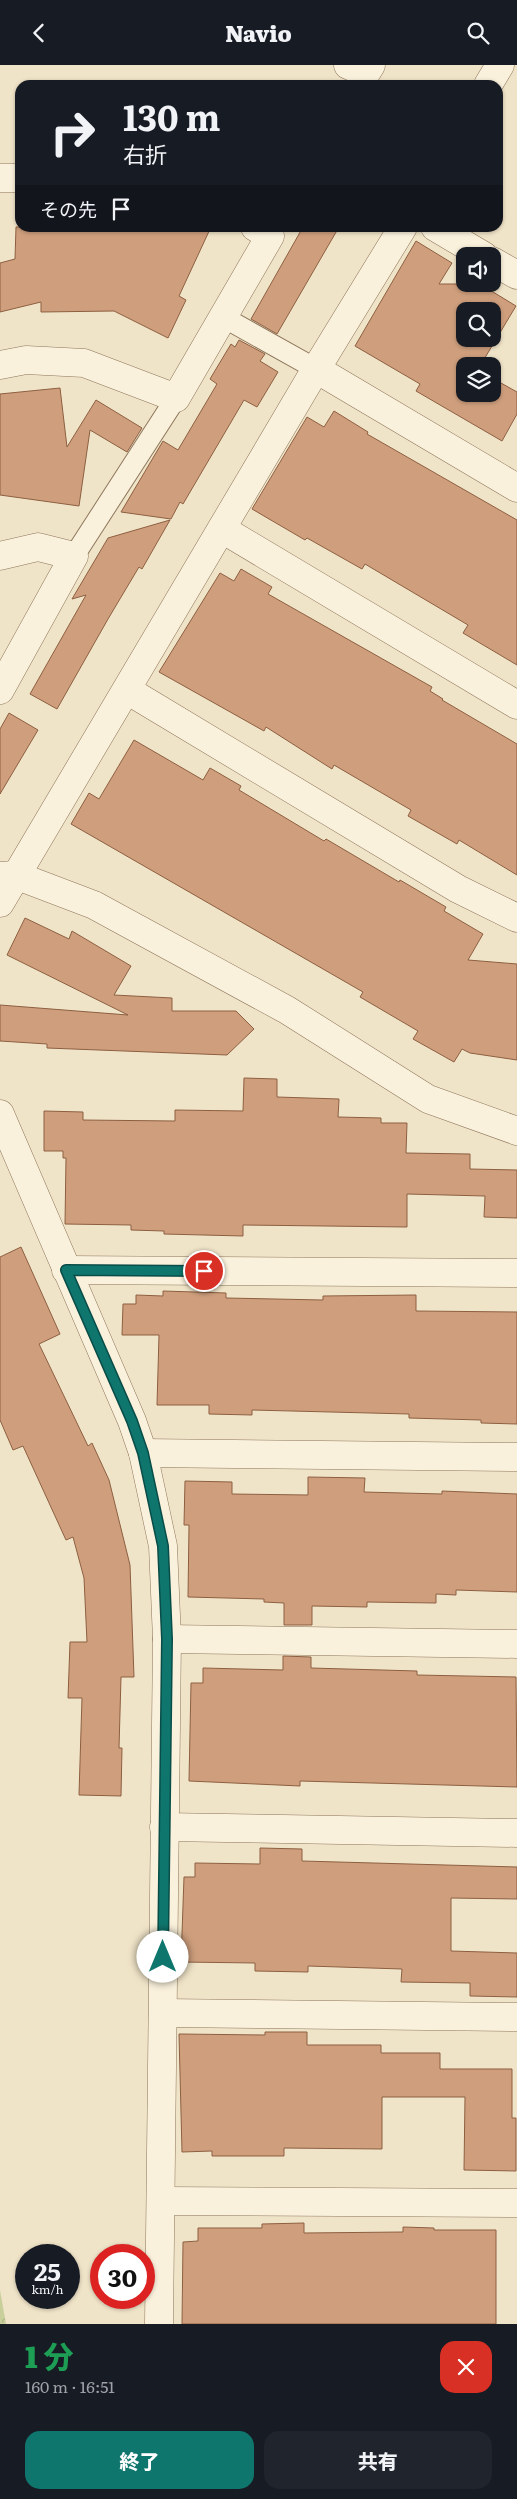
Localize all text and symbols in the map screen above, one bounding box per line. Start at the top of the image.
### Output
text: Navio [225,16,292,49]
icon: back [25,19,53,47]
icon: search [464,19,492,47]
text: 130 m [123,90,220,142]
icon: right [40,100,105,165]
text: 右折 [123,137,167,170]
text: その先 [40,195,97,223]
icon: arrive [107,195,135,223]
map controls [456,247,501,402]
button: sound [456,247,501,292]
button: search [456,302,501,347]
button: layers [456,357,501,402]
pin [183,1250,225,1292]
icon: arrive [190,1257,218,1285]
position arrow [136,1930,188,1982]
speed limit sign: 30 [90,2244,155,2309]
text: 25 [34,2252,61,2289]
text: km/h [32,2280,63,2298]
text: 1 分 [25,2333,74,2377]
button: close [440,2341,492,2393]
text: 160 m · 16:51 [25,2374,115,2398]
button: 終了 [25,2431,254,2489]
button: 共有 [264,2431,492,2489]

